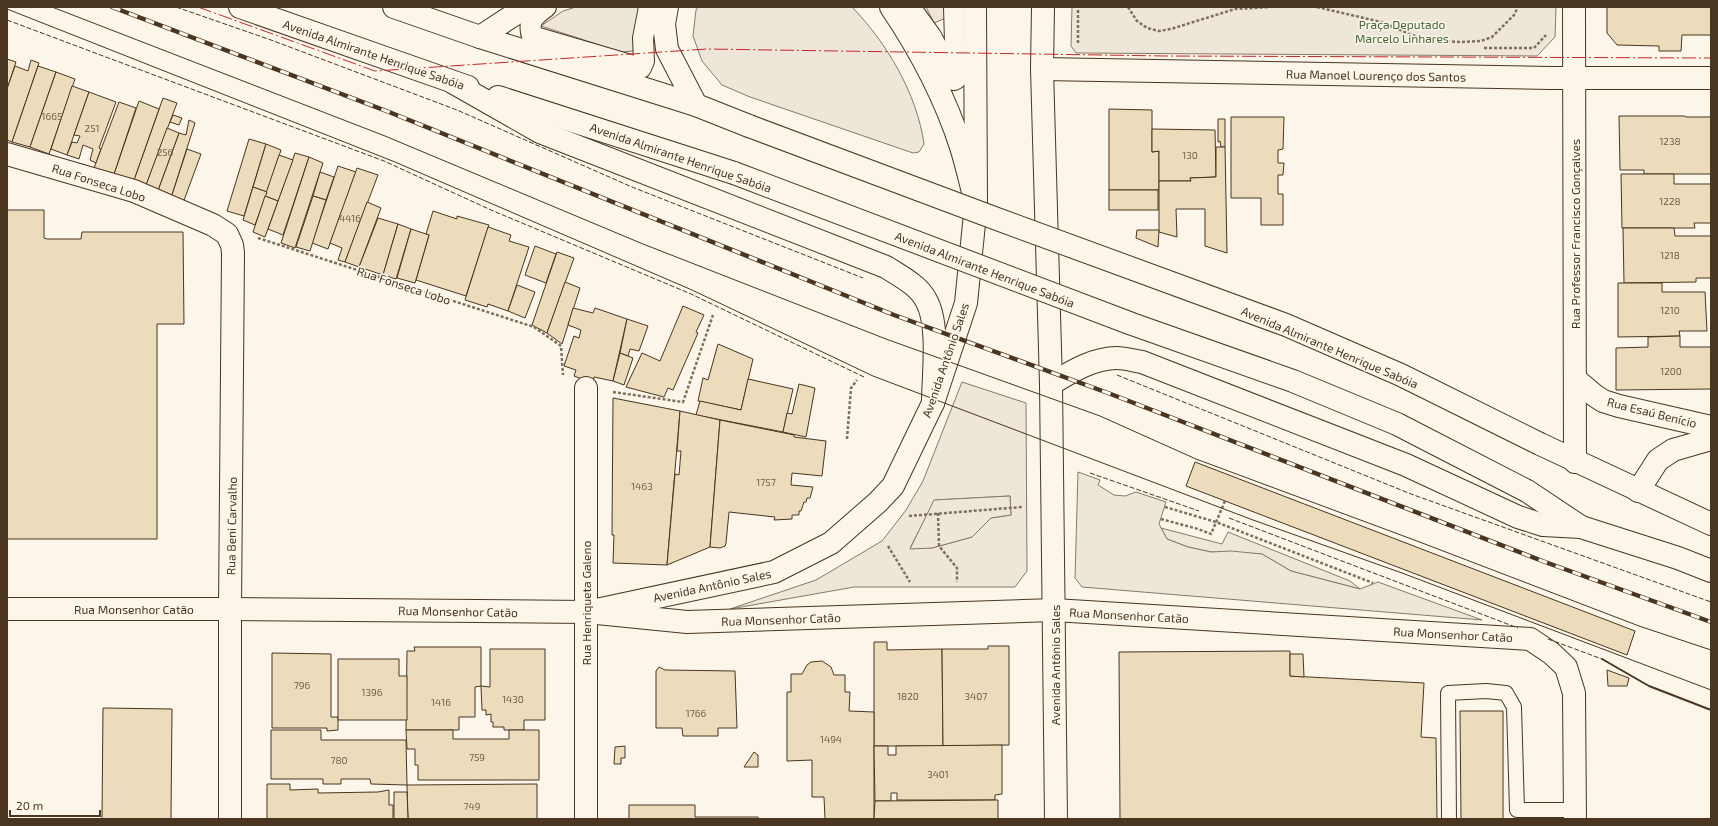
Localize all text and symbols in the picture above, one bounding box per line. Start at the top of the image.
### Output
street label: Avenida Almirante Henrique Sabóia [281,16,467,92]
park label: Praça Deputado Marcelo Linhares [1355,17,1449,45]
street label: Rua Manoel Lourenço dos Santos [1286,66,1466,85]
house number: 1665 [42,110,62,122]
street label: Avenida Almirante Henrique Sabóia [588,119,774,195]
house number: 251 [85,122,99,134]
house number: 1238 [1659,135,1681,147]
street label: Rua Professor Francisco Gonçalves [1568,139,1583,329]
house number: 256 [157,146,174,158]
house number: 130 [1182,149,1198,161]
street label: Rua Fonseca Lobo [50,160,148,204]
house number: 1228 [1659,195,1681,207]
house number: 4416 [339,212,361,224]
street label: Avenida Almirante Henrique Sabóia [893,228,1077,310]
house number: 1218 [1660,249,1680,261]
street label: Rua Fonseca Lobo [355,263,453,307]
street label: Avenida Antônio Sales [919,301,971,419]
street label: Avenida Almirante Henrique Sabóia [1239,303,1421,391]
house number: 1210 [1660,304,1680,316]
house number: 1200 [1660,365,1682,377]
street label: Rua Esaú Benício [1606,394,1698,430]
street label: Rua Beni Carvalho [223,476,239,575]
house number: 1757 [756,476,776,488]
house number: 1463 [631,480,653,492]
street label: Rua Henriqueta Galeno [579,541,593,665]
street label: Avenida Antônio Sales [652,566,772,604]
street label: Rua Monsenhor Catão [74,602,194,616]
street label: Rua Monsenhor Catão [398,603,518,619]
street label: Avenida Antônio Sales [1048,605,1062,725]
street label: Rua Monsenhor Catão [1069,605,1189,625]
street label: Rua Monsenhor Catão [721,610,841,628]
street label: Rua Monsenhor Catão [1393,624,1513,644]
house number: 796 [294,679,311,691]
house number: 1396 [362,686,383,698]
house number: 1820 [897,690,919,702]
house number: 3407 [965,690,987,702]
house number: 1430 [502,693,524,705]
house number: 1416 [431,696,451,708]
house number: 1766 [686,707,707,719]
house number: 1494 [820,733,842,745]
house number: 759 [469,751,485,763]
house number: 780 [330,754,348,766]
house number: 3401 [927,768,949,780]
scale bar [10,792,100,818]
text: 20 m [16,798,43,812]
house number: 749 [464,800,481,812]

